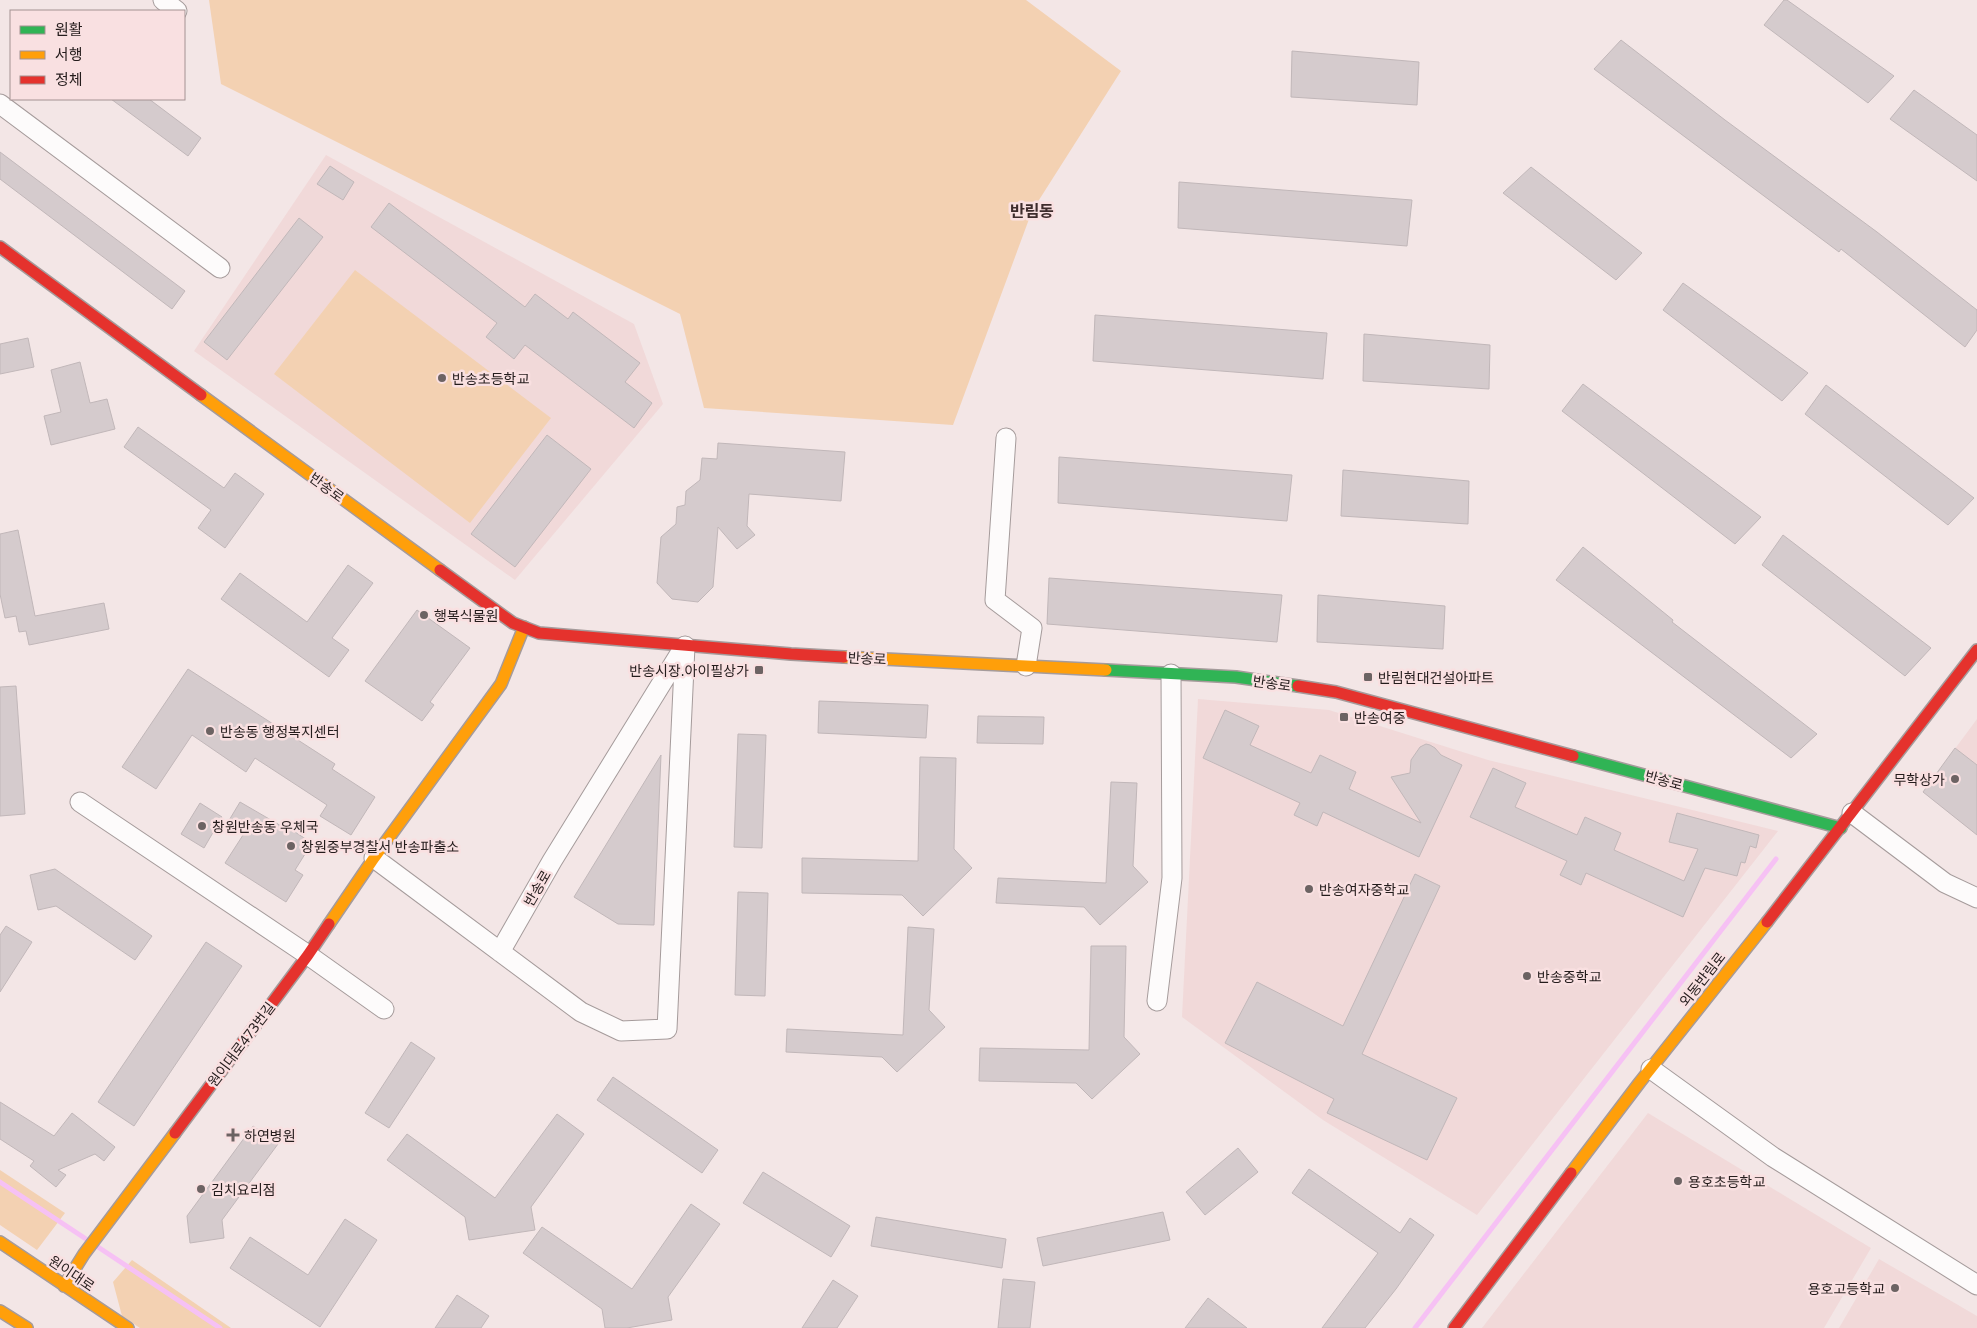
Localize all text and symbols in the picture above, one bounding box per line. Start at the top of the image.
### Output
legend [10,10,185,100]
text: 원활 [55,19,83,39]
text: 서행 [55,44,83,64]
text: 정체 [55,69,83,89]
district label: 반림동 [1010,200,1054,222]
place label: 반송초등학교 [452,369,529,388]
marker: 반송초등학교 [436,372,448,384]
street label: 반송로 [306,468,348,506]
place label: 행복식물원 [434,606,498,625]
marker: 행복식물원 [418,609,430,621]
street label: 반송로 [847,648,887,669]
place label: 반송시장.아이필상가 [629,661,749,680]
marker: 반송시장.아이필상가 [753,664,765,676]
place label: 반림현대건설아파트 [1378,668,1494,687]
street label: 반송로 [1252,671,1293,695]
marker: 반림현대건설아파트 [1362,671,1374,683]
place label: 반송여중 [1354,708,1406,727]
marker: 반송여중 [1338,711,1350,723]
place label: 반송동 행정복지센터 [220,722,340,741]
marker: 반송동 행정복지센터 [204,725,216,737]
street label: 반송로 [1643,766,1685,794]
place label: 무학상가 [1893,770,1945,789]
marker: 무학상가 [1949,773,1961,785]
place label: 창원반송동 우체국 [212,817,319,836]
marker: 창원반송동 우체국 [196,820,208,832]
place label: 창원중부경찰서 반송파출소 [301,837,459,856]
marker: 창원중부경찰서 반송파출소 [285,840,297,852]
street label: 반송로 [519,866,555,909]
place label: 반송여자중학교 [1319,880,1409,899]
marker: 반송여자중학교 [1303,883,1315,895]
street label: 외동반림로 [1675,948,1729,1010]
place label: 반송중학교 [1537,967,1602,986]
marker: 반송중학교 [1521,970,1533,982]
street label: 원이대로473번길 [203,998,279,1090]
place label: 하연병원 [244,1126,296,1145]
marker: 하연병원 [226,1128,240,1142]
place label: 용호초등학교 [1688,1172,1765,1191]
marker: 용호초등학교 [1672,1175,1684,1187]
place label: 김치요리점 [211,1180,275,1199]
marker: 김치요리점 [195,1183,207,1195]
street label: 원이대로 [45,1251,99,1295]
place label: 용호고등학교 [1808,1279,1885,1298]
marker: 용호고등학교 [1889,1282,1901,1294]

